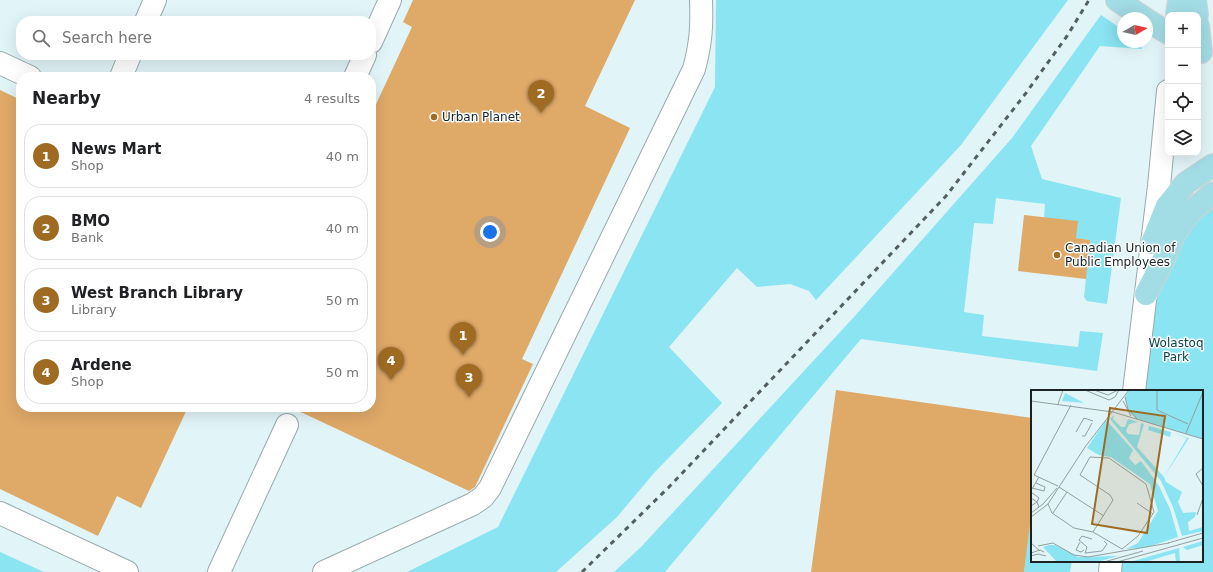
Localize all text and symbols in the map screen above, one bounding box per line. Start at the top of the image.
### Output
north arrow [1117,12,1153,48]
map controls [1165,12,1201,156]
button: + [1165,12,1201,48]
search box [16,16,376,60]
icon: search [30,27,52,49]
text: Search here [62,29,152,47]
button: − [1165,48,1201,84]
pin: 2 [528,80,554,113]
button: locate [1165,84,1201,120]
text: Nearby [32,88,101,108]
text: 4 results [304,91,360,106]
place label: Urban Planet [442,110,520,124]
marker: Urban Planet [429,112,439,122]
button: layers [1165,120,1201,156]
text: News Mart [71,140,161,158]
text: 1 [41,149,51,164]
text: 40 m [326,149,359,164]
text: Shop [71,158,104,173]
text: BMO [71,212,110,230]
text: 2 [41,221,51,236]
text: 40 m [326,221,359,236]
your location [480,222,500,242]
text: Bank [71,230,104,245]
place label: Canadian Union of Public Employees [1065,241,1176,269]
marker: Canadian Union of Public Employees [1052,250,1062,260]
text: West Branch Library [71,284,243,302]
text: 3 [41,293,51,308]
text: 50 m [326,293,359,308]
text: Library [71,302,116,317]
pin: 1 [450,322,476,355]
park label: Wolastoq Park [1148,336,1204,364]
pin: 4 [378,347,404,380]
text: Ardene [71,356,132,374]
pin: 3 [456,364,482,397]
text: 4 [41,365,51,380]
text: 50 m [326,365,359,380]
text: Shop [71,374,104,389]
inset map [1031,390,1203,562]

